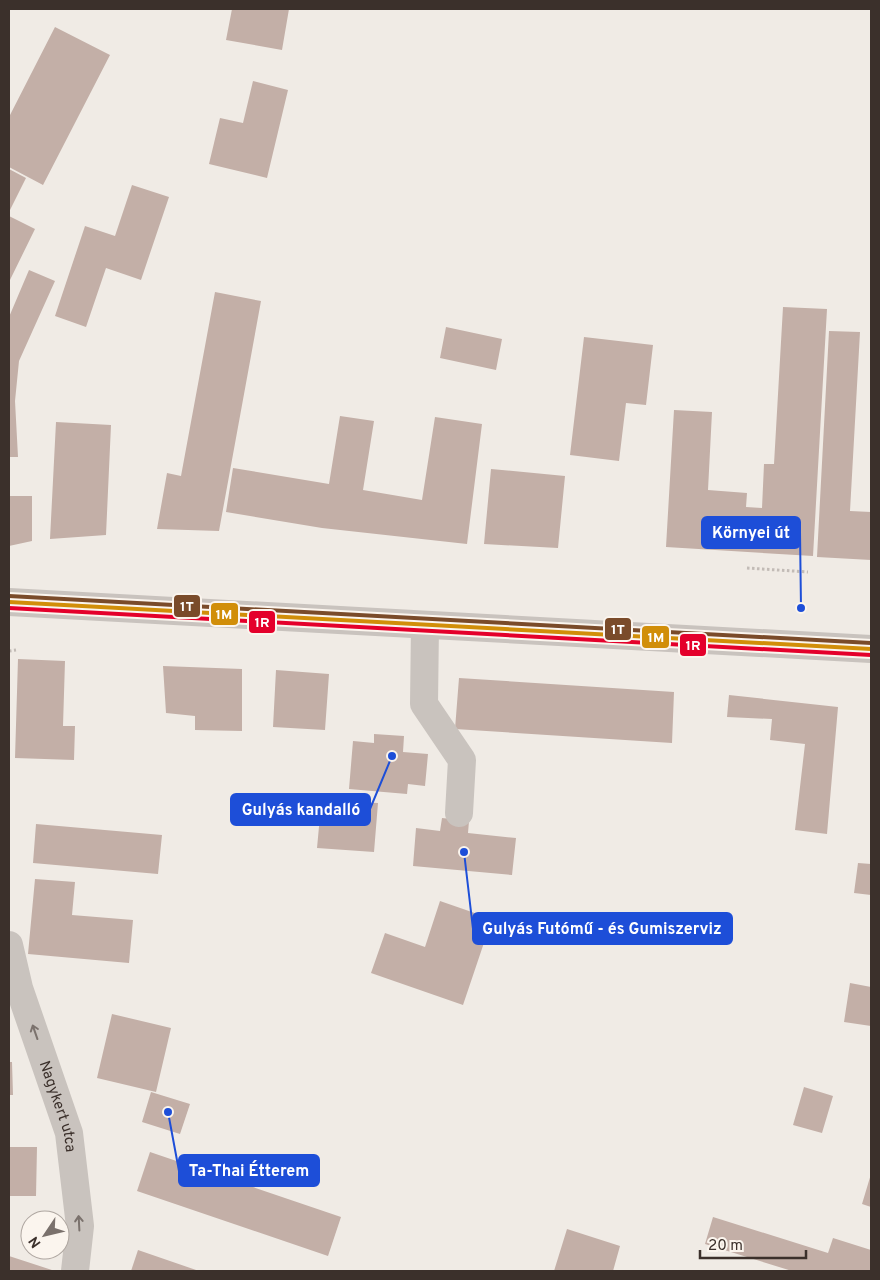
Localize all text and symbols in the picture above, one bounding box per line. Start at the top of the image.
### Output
callout: Környei út [702,517,800,548]
text: Környei út [712,524,790,544]
line badge: 1T [173,594,201,618]
text: 1T [180,599,194,616]
line badge: 1M [210,602,239,626]
text: 1M [216,607,232,624]
line badge: 1R [248,610,276,634]
text: 1R [254,615,270,632]
line badge: 1T [604,617,632,641]
text: 1T [611,622,625,639]
line badge: 1M [641,625,670,649]
text: 1M [648,630,664,647]
line badge: 1R [679,633,707,657]
text: 1R [685,638,701,655]
callout: Gulyás kandalló [231,794,370,825]
text: Gulyás kandalló [242,801,360,821]
callout: Gulyás Futómű - és Gumiszerviz [473,913,732,944]
text: Gulyás Futómű - és Gumiszerviz [482,920,722,940]
one-way arrow [29,1024,39,1040]
street label: Nagykert utca [34,1058,79,1153]
callout: Ta-Thai Étterem [179,1155,319,1186]
text: Ta-Thai Étterem [189,1160,309,1182]
north arrow [20,1210,70,1260]
one-way arrow [75,1215,84,1231]
scale bar [700,1228,806,1260]
text: N [26,1233,45,1251]
text: 20 m [708,1237,743,1256]

